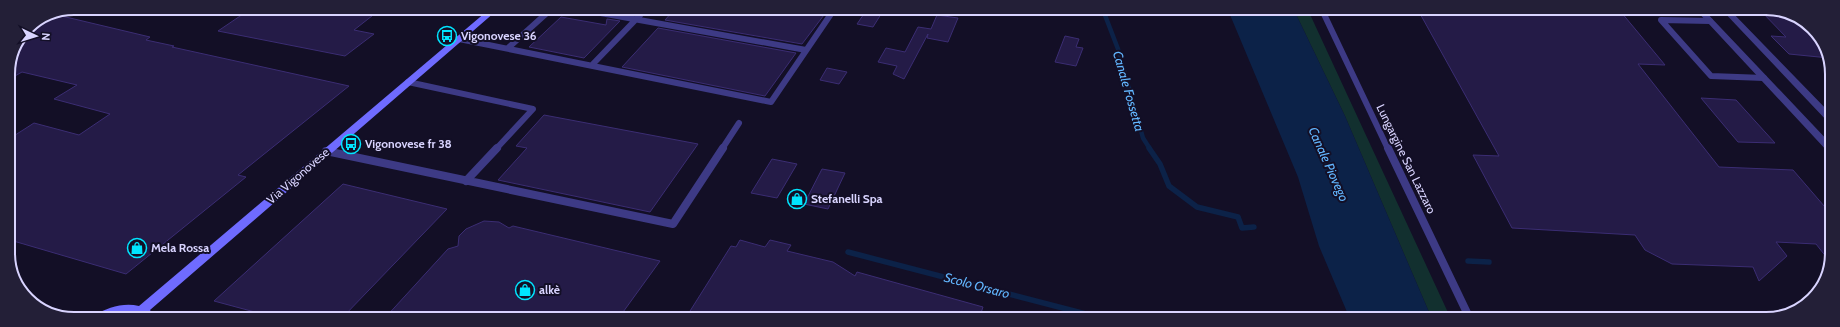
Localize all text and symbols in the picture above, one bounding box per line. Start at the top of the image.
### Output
north arrow [16,16,56,56]
bus stop icon: Vigonovese 36 [436,25,458,47]
place label: Vigonovese 36 [461,28,537,43]
text: N [39,32,53,41]
water label: Canale Fossetta [1110,49,1148,133]
street label: Lungargine San Lazzaro [1373,102,1440,216]
water label: Canale Piovego [1305,124,1353,204]
bus stop icon: Vigonovese fr 38 [340,133,362,155]
place label: Vigonovese fr 38 [365,136,452,151]
street label: Via Vigonovese [263,144,332,207]
shop icon: Stefanelli Spa [786,188,808,210]
place label: Stefanelli Spa [811,191,883,206]
shop icon: Mela Rossa [126,237,148,259]
place label: Mela Rossa [151,240,209,255]
water label: Scolo Orsaro [943,269,1012,301]
shop icon: alkè [514,279,536,301]
place label: alkè [539,282,560,297]

